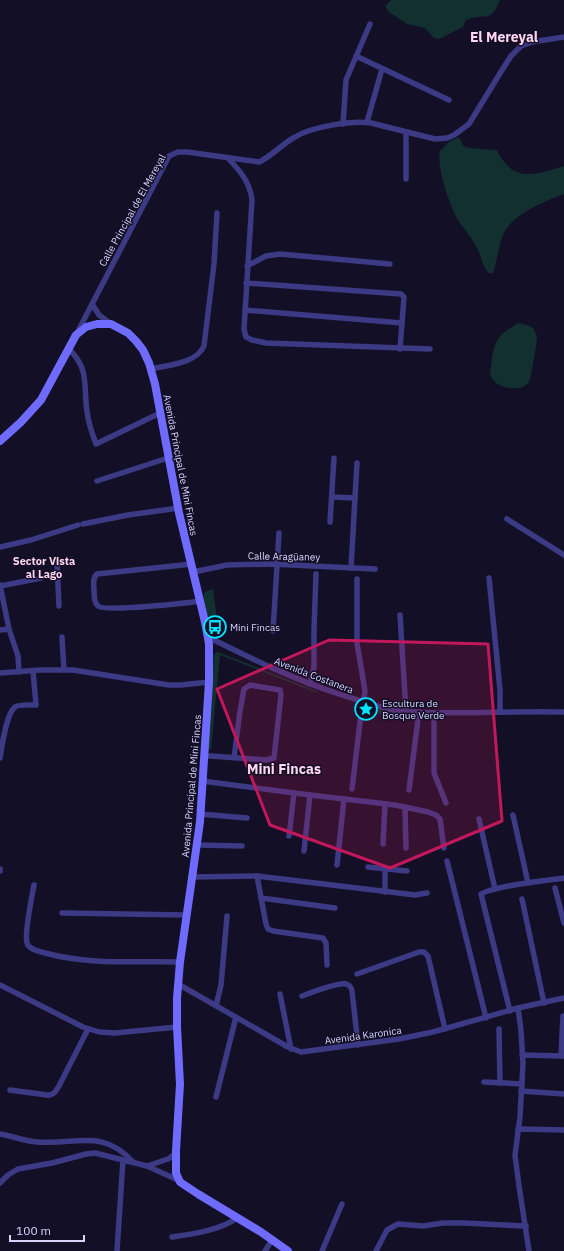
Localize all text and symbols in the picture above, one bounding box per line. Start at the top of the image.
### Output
district label: El Mereyal [470,28,538,46]
street label: Calle Principal de El Mereyal [96,152,169,269]
street label: Avenida Principal de Mini Fincas [160,393,201,537]
street label: Calle Aragüaney [248,549,320,564]
district label: Sector Vista al Lago [13,554,75,581]
bus stop icon: Mini Fincas [202,614,228,640]
place label: Mini Fincas [230,621,280,634]
street label: Avenida Costanera [272,654,356,697]
place icon: Escultura de Bosque Verde [353,696,379,722]
place label: Escultura de Bosque Verde [382,697,445,722]
street label: Avenida Principal de Mini Fincas [179,714,204,858]
district label: Mini Fincas [247,760,321,778]
street label: Avenida Karonica [324,1024,403,1047]
scale bar [10,1217,84,1243]
text: 100 m [16,1223,51,1238]

